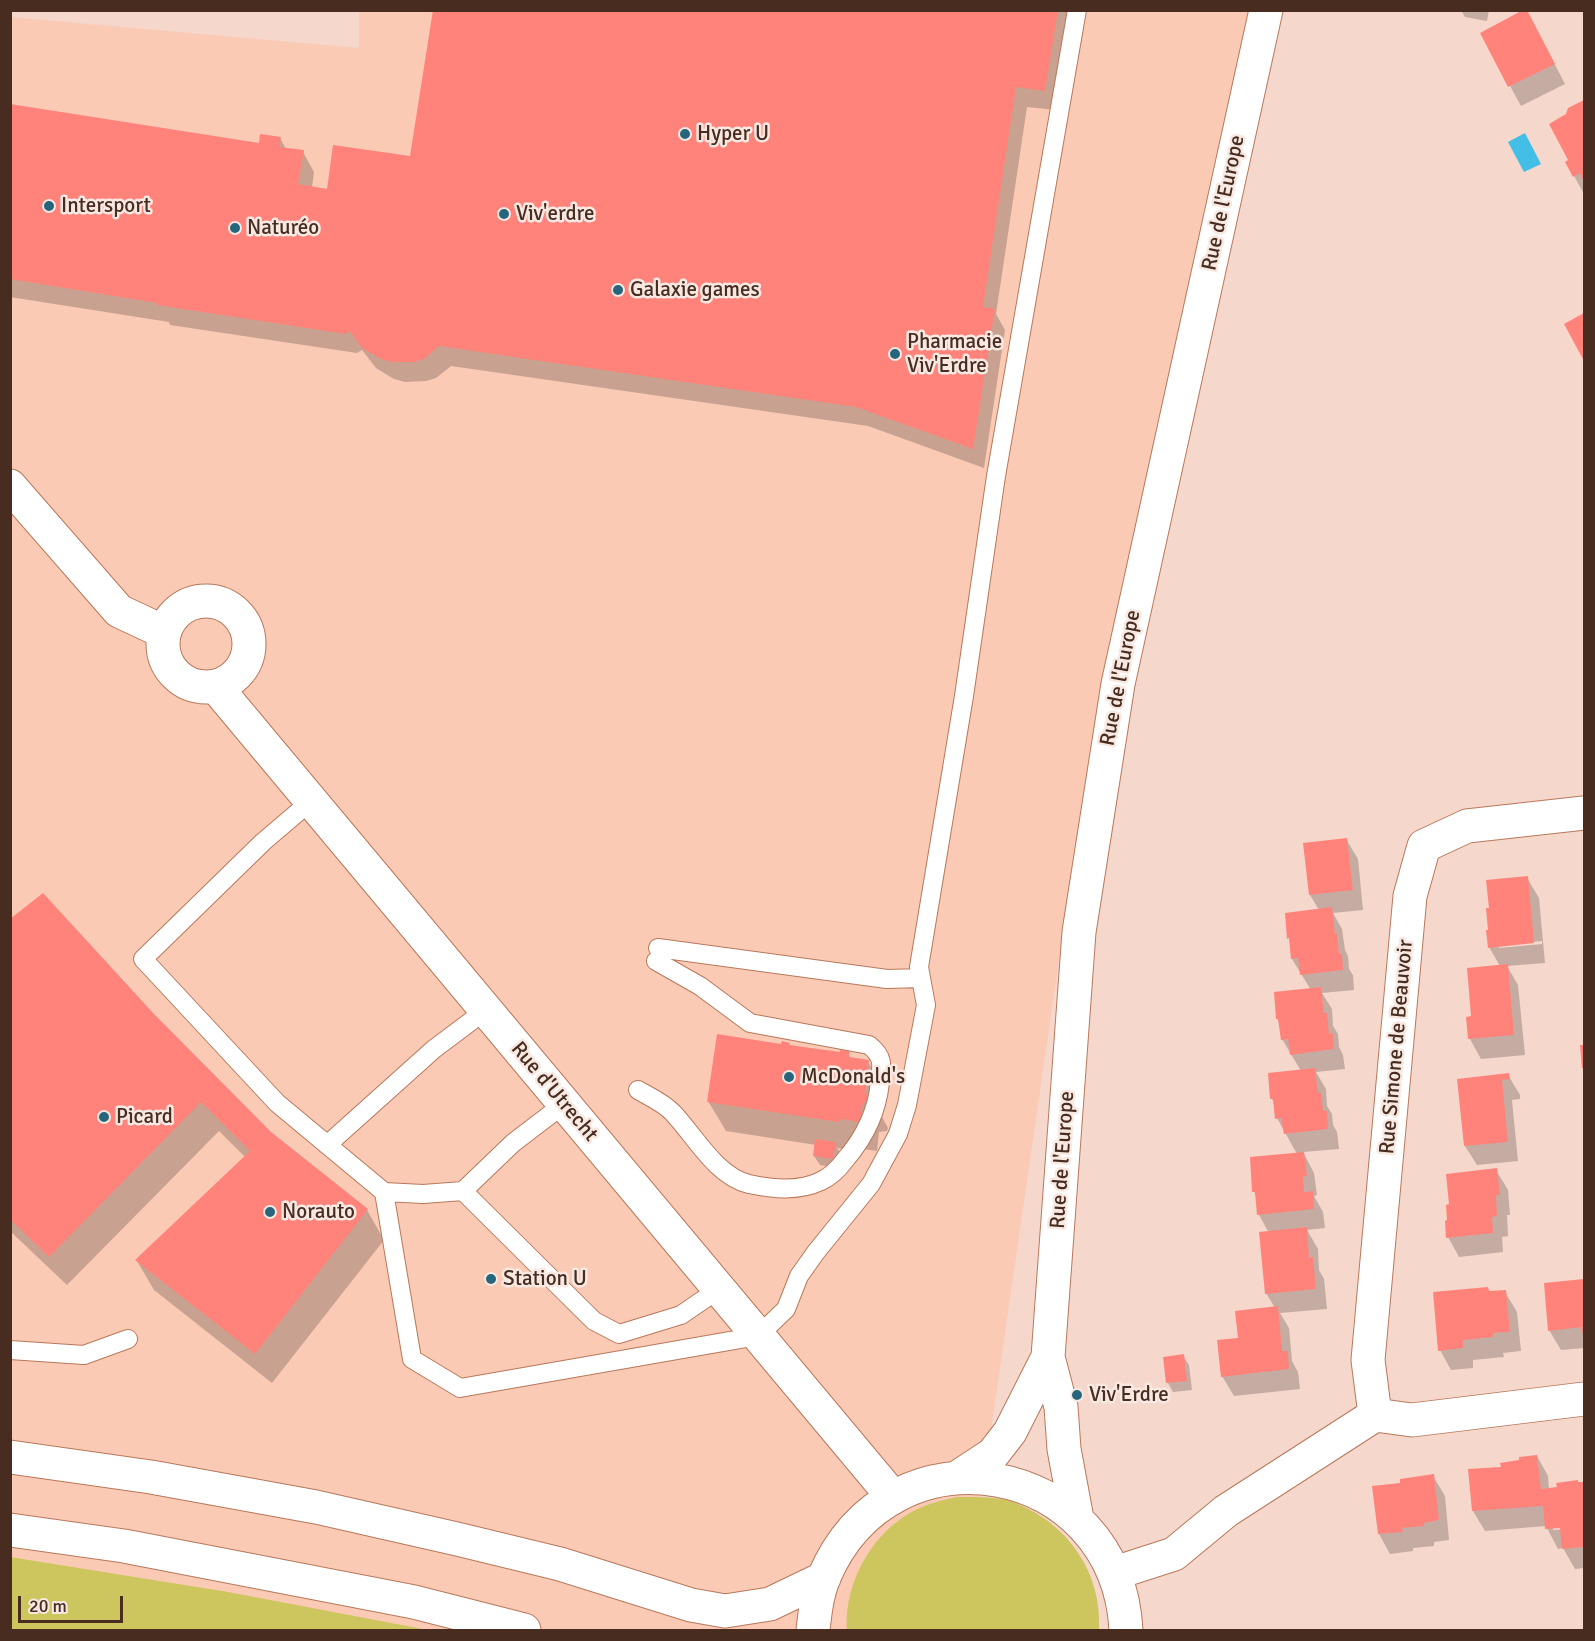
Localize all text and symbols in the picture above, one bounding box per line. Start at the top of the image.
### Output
place label: Hyper U [697,121,769,147]
marker: Hyper U [678,127,692,141]
street label: Rue de l'Europe [1197,133,1251,273]
place label: Intersport [61,193,151,219]
marker: Intersport [42,199,56,213]
place label: Viv'erdre [516,201,594,227]
marker: Viv'erdre [497,207,511,221]
place label: Naturéo [247,215,319,241]
marker: Naturéo [228,221,242,235]
place label: Galaxie games [630,277,760,303]
marker: Galaxie games [611,283,625,297]
place label: Pharmacie Viv'Erdre [907,329,1002,379]
marker: Pharmacie Viv'Erdre [888,347,902,361]
street label: Rue de l'Europe [1095,608,1147,748]
street label: Rue Simone de Beauvoir [1375,939,1419,1155]
street label: Rue d'Utrecht [505,1037,603,1147]
place label: McDonald's [801,1064,905,1090]
marker: McDonald's [782,1070,796,1084]
street label: Rue de l'Europe [1046,1090,1080,1230]
place label: Picard [116,1104,173,1130]
marker: Picard [97,1110,111,1124]
place label: Norauto [282,1199,355,1225]
marker: Norauto [263,1205,277,1219]
place label: Station U [503,1266,587,1292]
marker: Station U [484,1272,498,1286]
place label: Viv'Erdre [1089,1382,1169,1408]
marker: Viv'Erdre [1070,1388,1084,1402]
scale bar [21,1584,126,1622]
text: 20 m [29,1595,67,1617]

